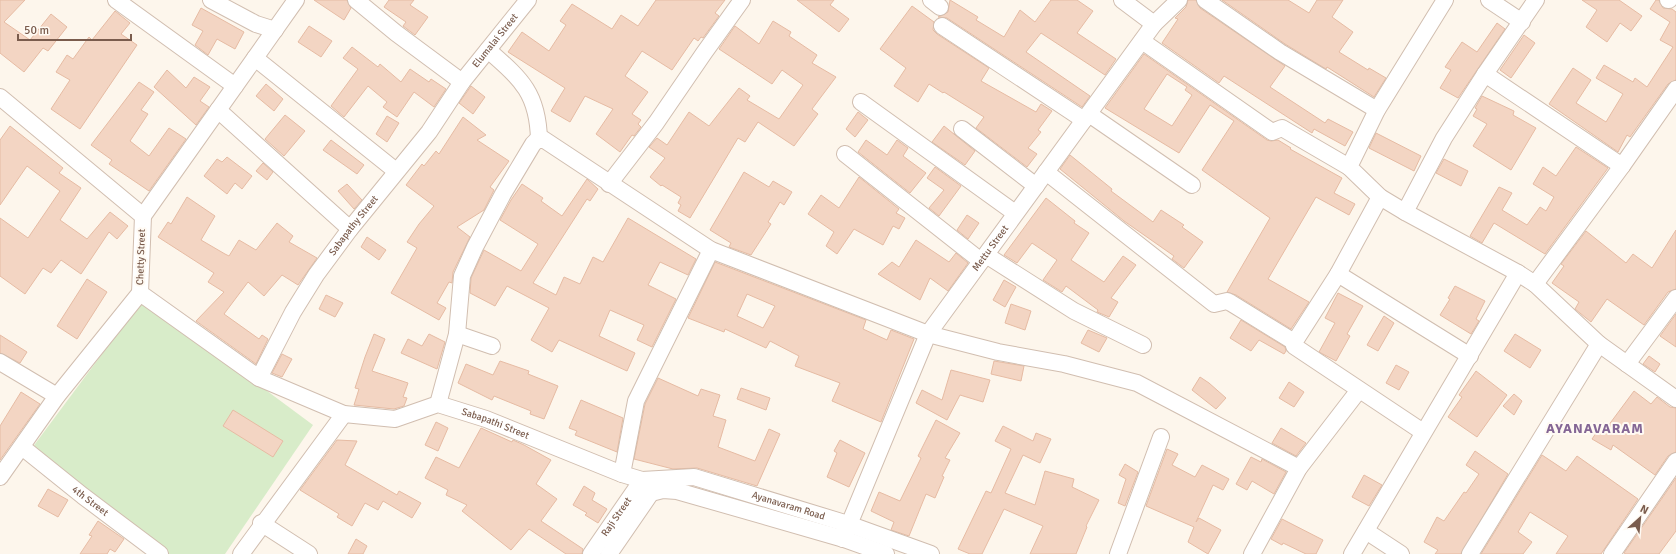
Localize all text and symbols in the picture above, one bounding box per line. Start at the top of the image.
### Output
street label: Elumalai Street [470,11,521,70]
scale bar [18,16,131,42]
text: 50 m [24,23,49,38]
street label: Sabapathy Street [326,193,381,258]
street label: Mettu Street [970,223,1012,274]
street label: Chetty Street [134,228,148,285]
street label: Sabapathi Street [460,406,531,442]
district label: AYANAVARAM [1546,420,1644,437]
street label: 4th Street [69,483,111,519]
street label: Ayanavaram Road [750,489,826,523]
street label: Raji Street [599,495,634,539]
north arrow [1620,498,1660,538]
text: N [1638,502,1651,517]

